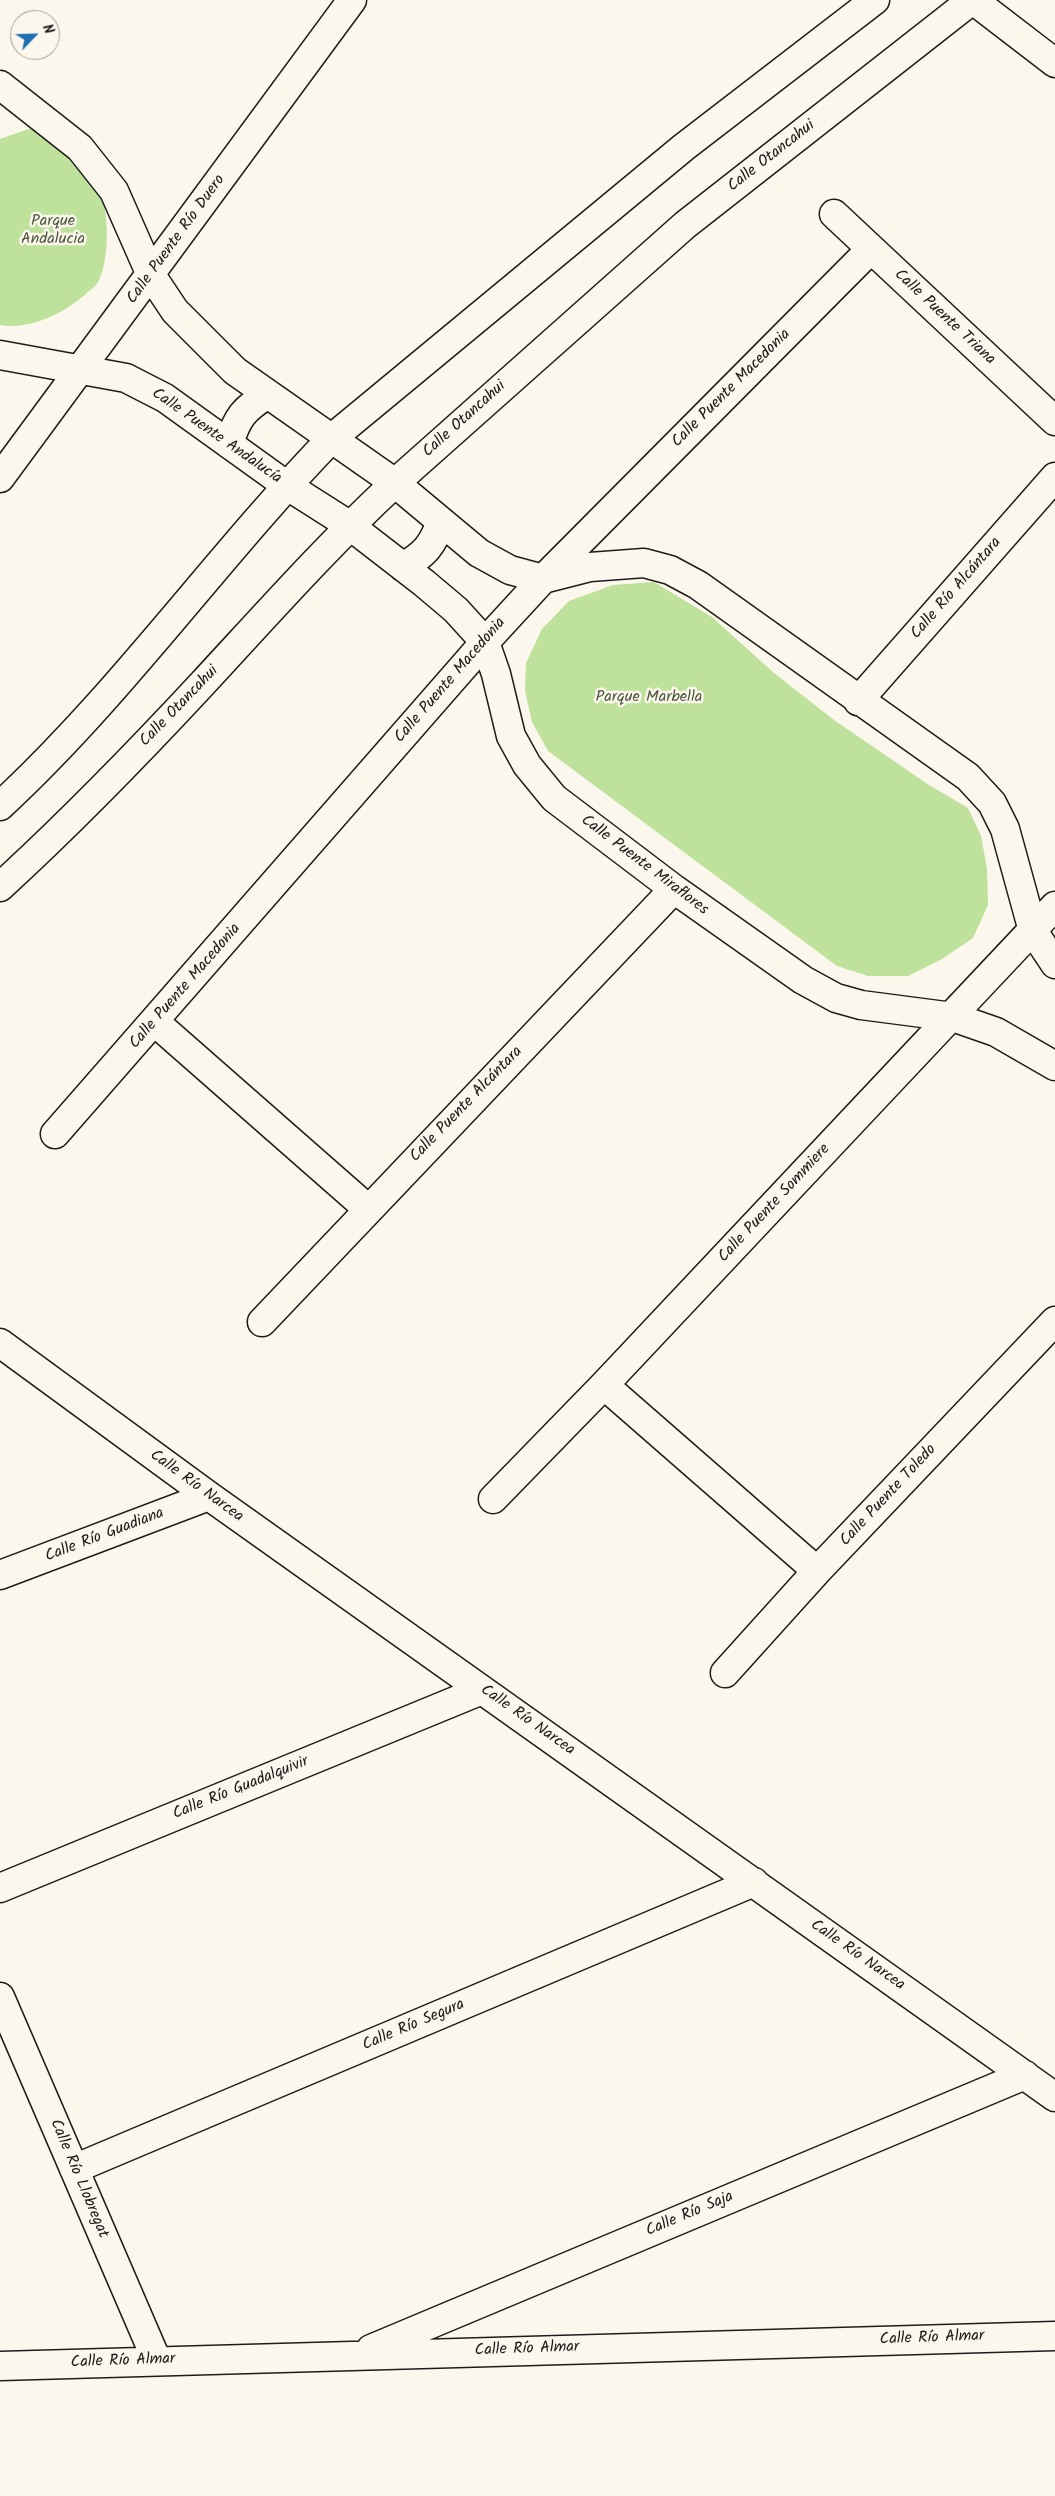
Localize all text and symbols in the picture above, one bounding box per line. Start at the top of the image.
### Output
north arrow [10,10,60,60]
text: N [36,21,60,38]
street label: Calle Otancahui [725,117,819,197]
street label: Calle Puente Río Duero [124,172,230,308]
park label: Parque Andalucia [21,212,85,250]
street label: Calle Puente Triana [889,266,999,370]
street label: Calle Puente Macedonia [669,326,795,452]
street label: Calle Otancahui [419,378,511,462]
street label: Calle Puente Andalucía [147,385,285,489]
street label: Calle Río Alcántara [908,534,1006,644]
street label: Calle Puente Macedonia [391,614,511,748]
street label: Calle Otancahui [137,662,223,752]
park label: Parque Marbella [596,688,702,708]
street label: Calle Puente Miraflores [576,812,712,920]
street label: Calle Puente Macedonia [126,920,246,1054]
street label: Calle Puente Alcántara [407,1043,527,1167]
street label: Calle Puente Sommiere [715,1141,835,1267]
street label: Calle Puente Toledo [837,1441,941,1551]
street label: Calle Río Narcea [146,1447,246,1527]
street label: Calle Río Guadiana [43,1505,167,1567]
street label: Calle Río Narcea [476,1681,578,1761]
street label: Calle Río Guadalquivir [170,1753,312,1825]
street label: Calle Río Narcea [806,1916,908,1996]
street label: Calle Río Segura [360,1996,468,2056]
street label: Calle Río Llobregat [44,2117,112,2241]
street label: Calle Río Saja [643,2188,737,2242]
street label: Calle Río Almar [879,2328,985,2350]
street label: Calle Río Almar [474,2339,580,2361]
street label: Calle Río Almar [70,2351,176,2373]

